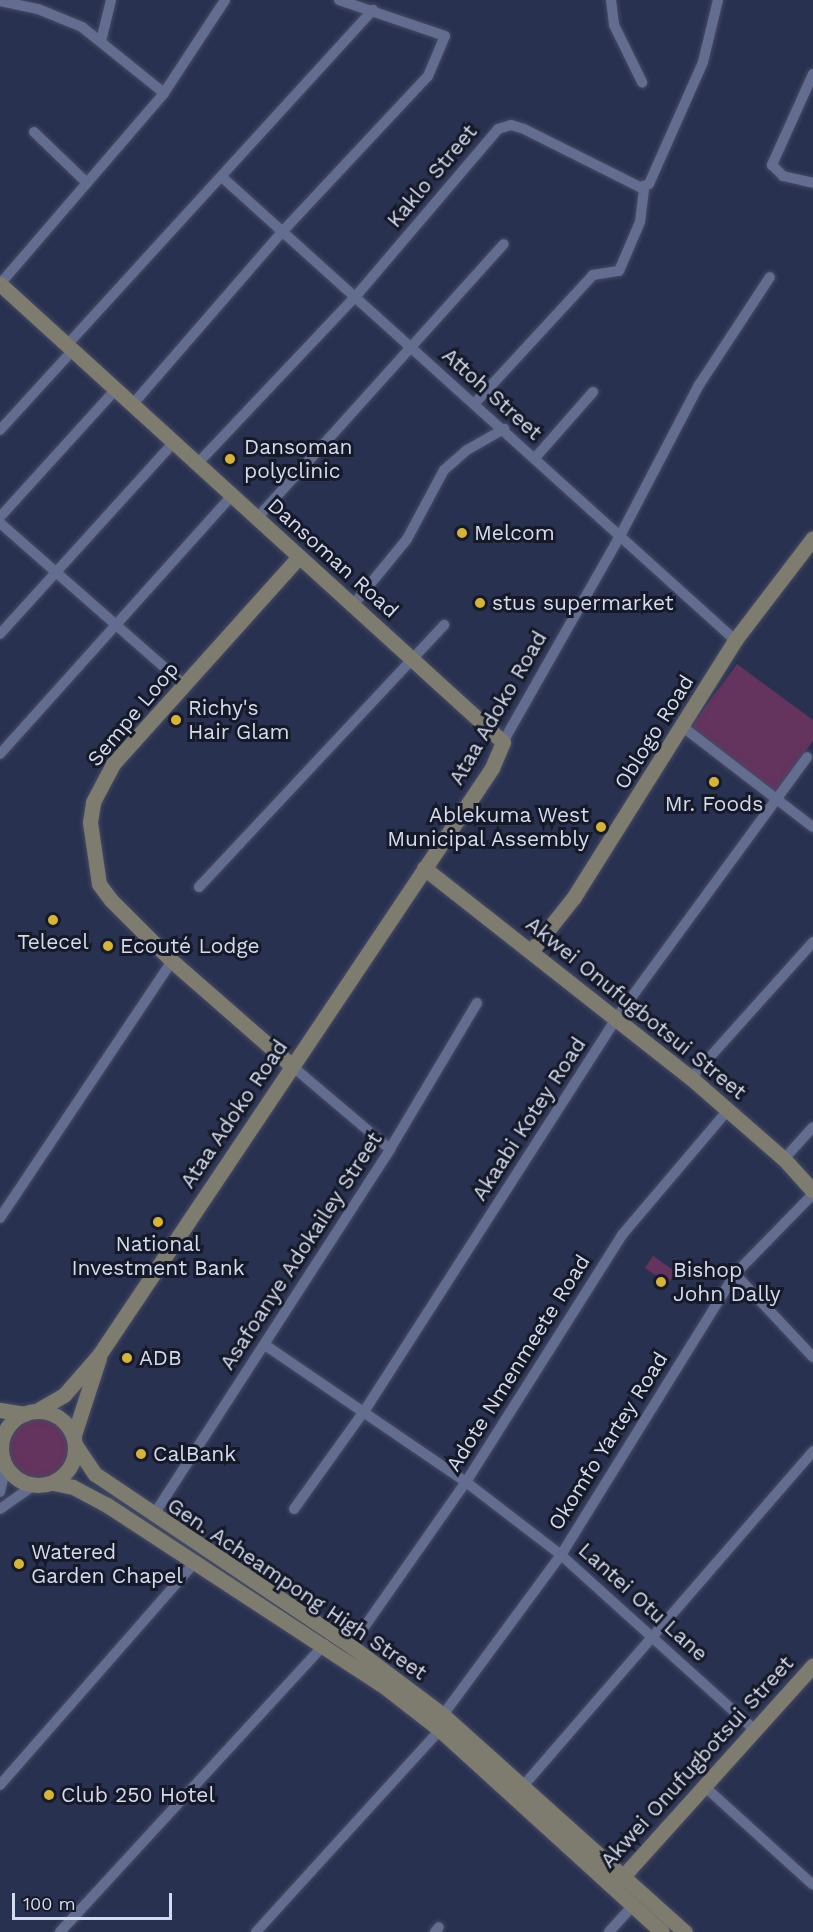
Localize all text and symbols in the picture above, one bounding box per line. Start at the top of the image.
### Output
street label: Kaklo Street [382,119,482,233]
street label: Attoh Street [437,343,547,445]
place label: Dansoman polyclinic [244,434,353,484]
marker: Dansoman polyclinic [221,450,239,468]
street label: Dansoman Road [263,493,403,623]
place label: Melcom [474,520,555,546]
marker: Melcom [455,526,469,540]
place label: stus supermarket [492,590,674,616]
marker: stus supermarket [473,596,487,610]
street label: Ataa Adoko Road [443,626,553,790]
street label: Sempe Loop [82,657,184,771]
street label: Oblogo Road [609,670,699,794]
place label: Richy's Hair Glam [188,695,290,745]
marker: Richy's Hair Glam [169,713,183,727]
marker: Mr. Foods [707,775,721,789]
place label: Mr. Foods [665,791,763,817]
place label: Ablekuma West Municipal Assembly [386,802,589,852]
marker: Ablekuma West Municipal Assembly [594,820,608,834]
street label: Akwei Onufugbotsui Street [521,911,751,1105]
marker: Telecel [46,913,60,927]
place label: Telecel [17,929,89,955]
place label: Ecouté Lodge [120,933,260,959]
marker: Ecouté Lodge [101,939,115,953]
street label: Akaabi Kotey Road [467,1032,591,1206]
street label: Ataa Adoko Road [175,1034,293,1194]
street label: Asafoanye Adokailey Street [214,1127,388,1375]
marker: National Investment Bank [151,1215,165,1229]
place label: National Investment Bank [71,1231,245,1281]
street label: Adote Nmenmeete Road [441,1250,595,1476]
place label: Bishop John Dally [673,1257,781,1307]
marker: Bishop John Dally [654,1275,668,1289]
place label: ADB [139,1345,182,1371]
street label: Okomfo Yartey Road [542,1347,674,1535]
marker: ADB [120,1351,134,1365]
place label: CalBank [153,1441,236,1467]
marker: CalBank [134,1447,148,1461]
street label: Gen. Acheampong High Street [162,1492,432,1686]
street label: Lantei Otu Lane [573,1537,713,1667]
place label: Watered Garden Chapel [31,1539,183,1589]
marker: Watered Garden Chapel [12,1557,26,1571]
street label: Akwei Onufugbotsui Street [595,1651,799,1873]
place label: Club 250 Hotel [61,1782,215,1808]
marker: Club 250 Hotel [42,1788,56,1802]
scale bar [15,1881,176,1919]
text: 100 m [23,1893,76,1914]

